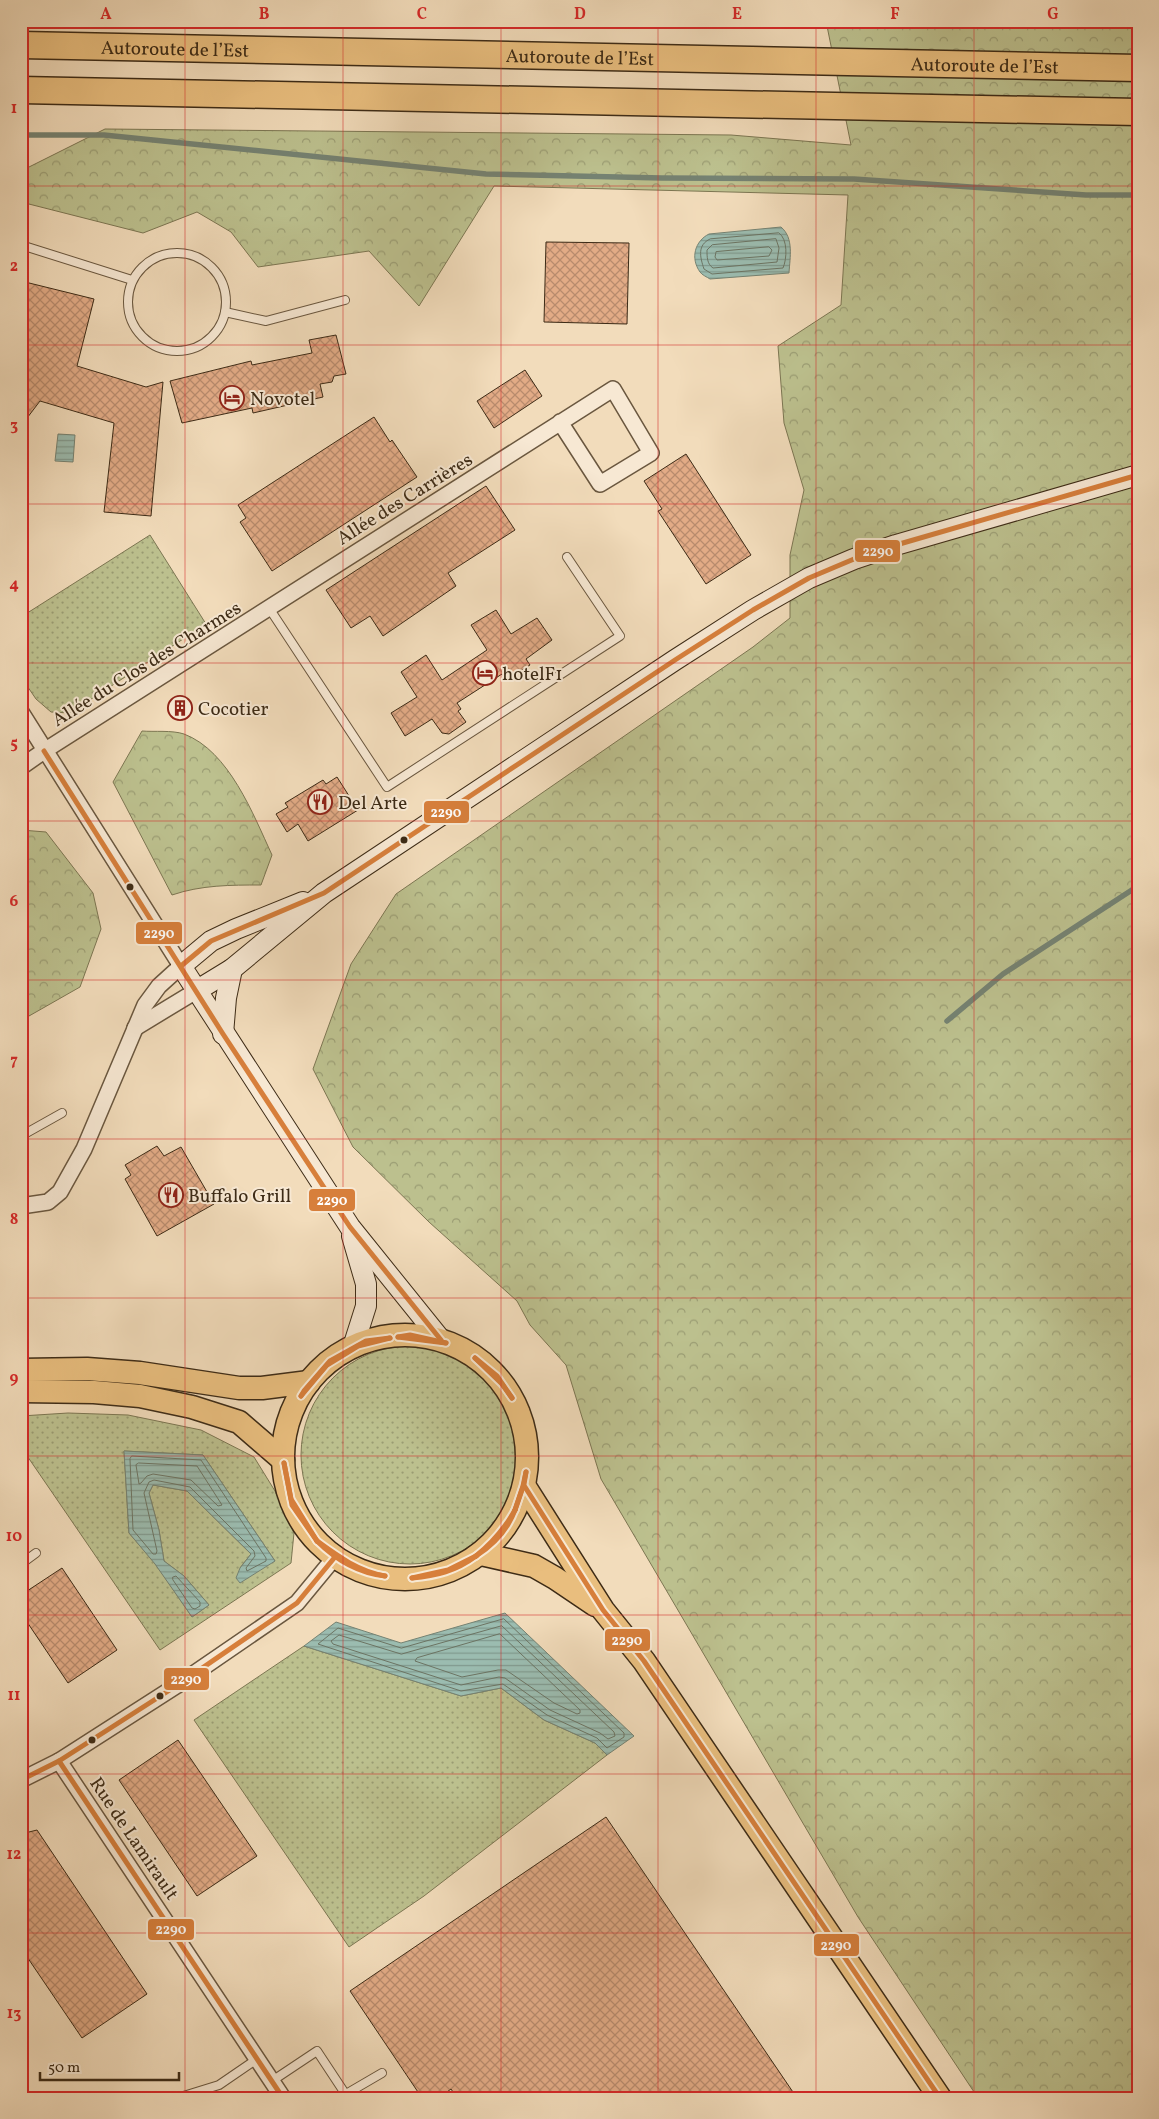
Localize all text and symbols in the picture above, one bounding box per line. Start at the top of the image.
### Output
text: A [100,4,112,26]
text: B [259,4,270,26]
text: C [417,4,427,26]
text: D [574,4,586,26]
text: E [732,4,742,26]
text: F [890,4,900,26]
text: G [1047,4,1059,26]
street label: Autoroute de l’Est [101,36,250,65]
street label: Autoroute de l’Est [505,44,655,73]
street label: Autoroute de l’Est [910,52,1059,81]
text: 1 [11,98,17,120]
text: 2 [10,256,18,278]
hotel icon: Novotel [219,385,245,411]
place label: Novotel [250,387,315,413]
text: 3 [10,415,18,437]
street label: Allée des Carrières [332,447,478,552]
line badge: 2290 [854,539,901,563]
text: 2290 [863,543,894,562]
text: 4 [9,574,19,596]
street label: Allée du Clos des Charmes [47,596,247,734]
hotel icon: hotelF1 [472,660,498,686]
place label: hotelF1 [502,662,563,688]
building icon: Cocotier [167,695,193,721]
place label: Cocotier [198,697,269,723]
text: 5 [10,733,18,755]
restaurant icon: Del Arte [307,789,333,815]
place label: Del Arte [338,791,407,817]
line badge: 2290 [423,800,470,824]
text: 2290 [431,804,462,823]
unlabelled marker [399,835,409,845]
unlabelled marker [125,882,135,892]
text: 6 [10,891,19,913]
line badge: 2290 [135,921,183,945]
text: 2290 [144,925,175,944]
text: 7 [10,1050,18,1072]
restaurant icon: Buffalo Grill [158,1182,184,1208]
place label: Buffalo Grill [188,1184,291,1210]
line badge: 2290 [308,1188,356,1212]
text: 2290 [317,1192,348,1211]
text: 8 [10,1209,18,1231]
text: 9 [10,1368,19,1390]
text: 10 [6,1526,22,1548]
line badge: 2290 [604,1628,651,1652]
text: 2290 [612,1632,643,1651]
line badge: 2290 [163,1667,210,1691]
text: 2290 [171,1671,202,1690]
text: 11 [8,1685,20,1707]
unlabelled marker [155,1691,165,1701]
unlabelled marker [87,1735,97,1745]
street label: Rue de Lamirault [83,1773,184,1906]
text: 12 [7,1844,21,1866]
line badge: 2290 [147,1918,195,1941]
text: 2290 [156,1921,187,1940]
line badge: 2290 [813,1933,860,1957]
text: 2290 [821,1937,852,1956]
text: 13 [7,2003,21,2025]
scale bar [40,2049,179,2081]
text: 50 m [48,2058,80,2079]

